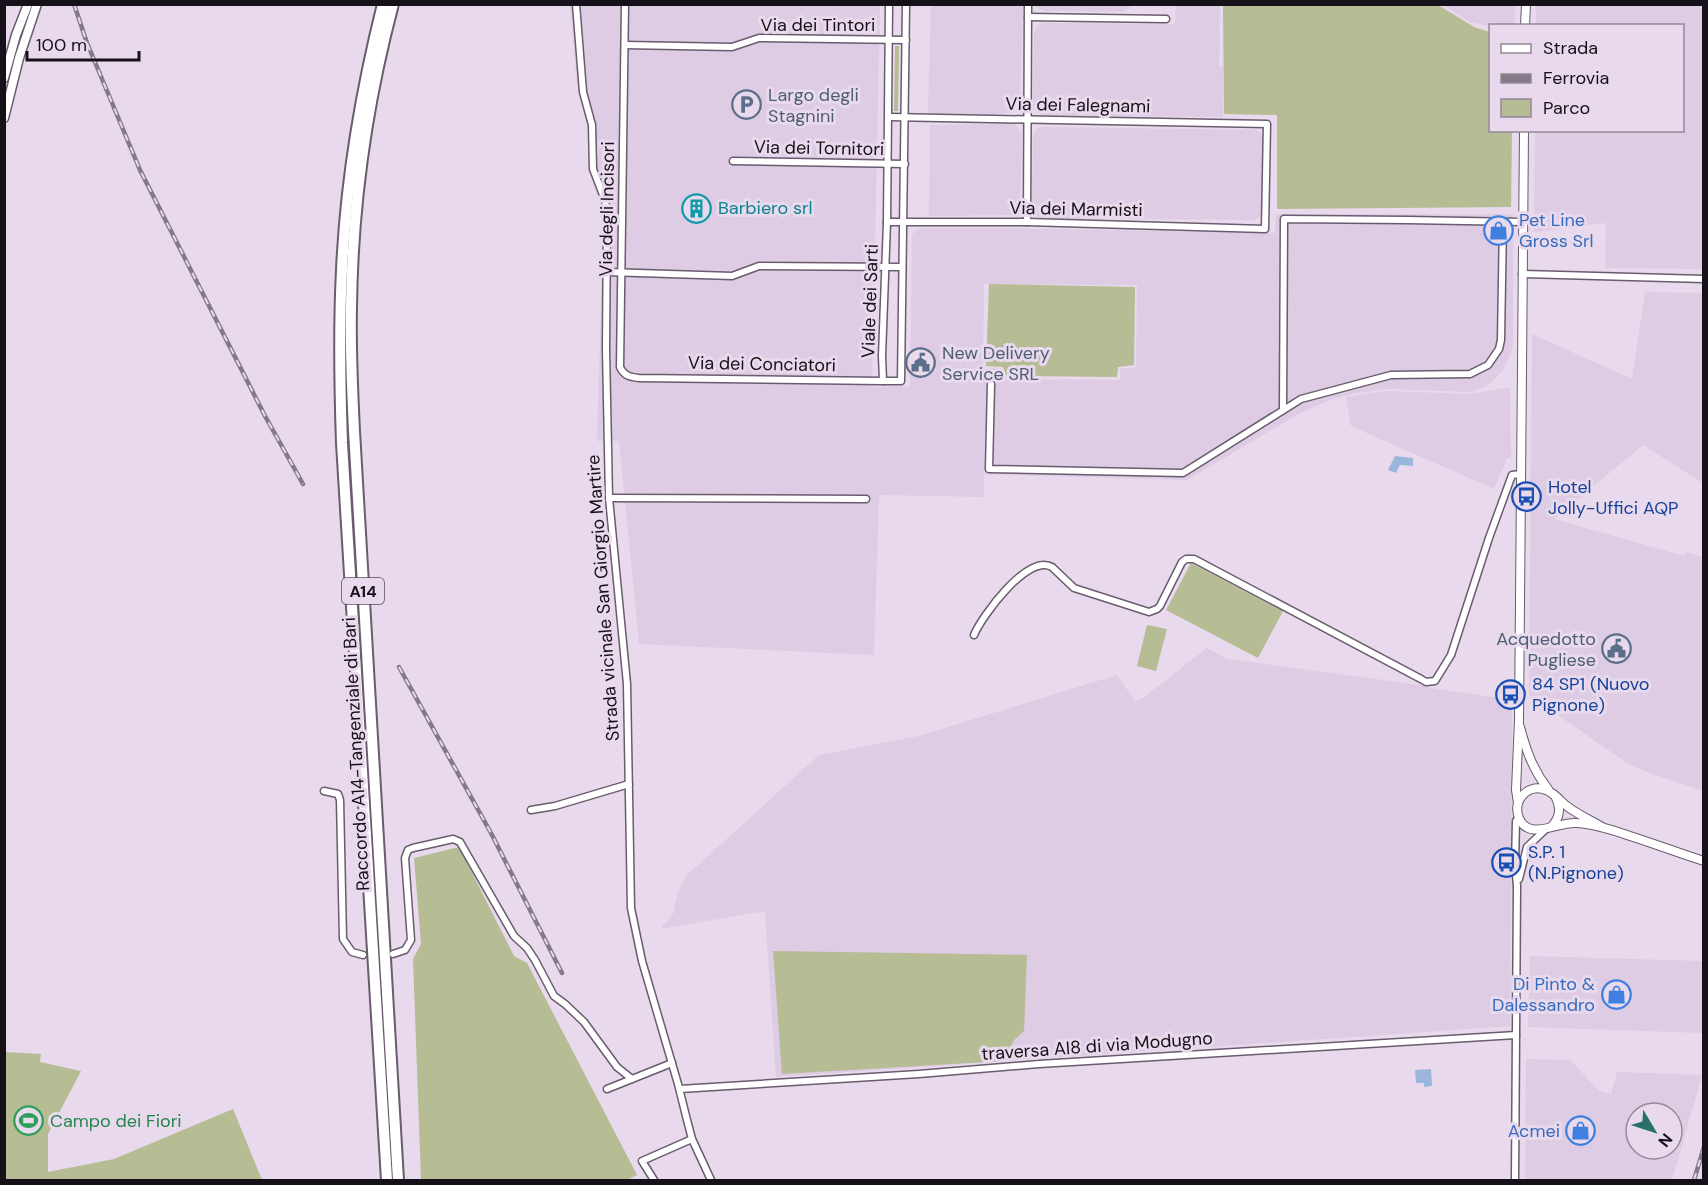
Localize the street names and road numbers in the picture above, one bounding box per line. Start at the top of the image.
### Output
street label: Via dei Tintori [761,13,875,37]
street label: Via dei Falegnami [1005,92,1151,118]
street label: Via dei Tornitori [754,135,884,161]
street label: Via degli Incisori [594,141,620,277]
street label: Via dei Marmisti [1009,196,1143,222]
street label: Viale dei Sarti [856,244,884,358]
street label: Via dei Conciatori [688,351,836,377]
street label: Strada vicinale San Giorgio Martire [581,454,625,742]
road number: A14 [342,578,384,604]
street label: Raccordo A14-Tangenziale di Bari [337,617,375,891]
street label: traversa AI8 di via Modugno [981,1026,1213,1066]

